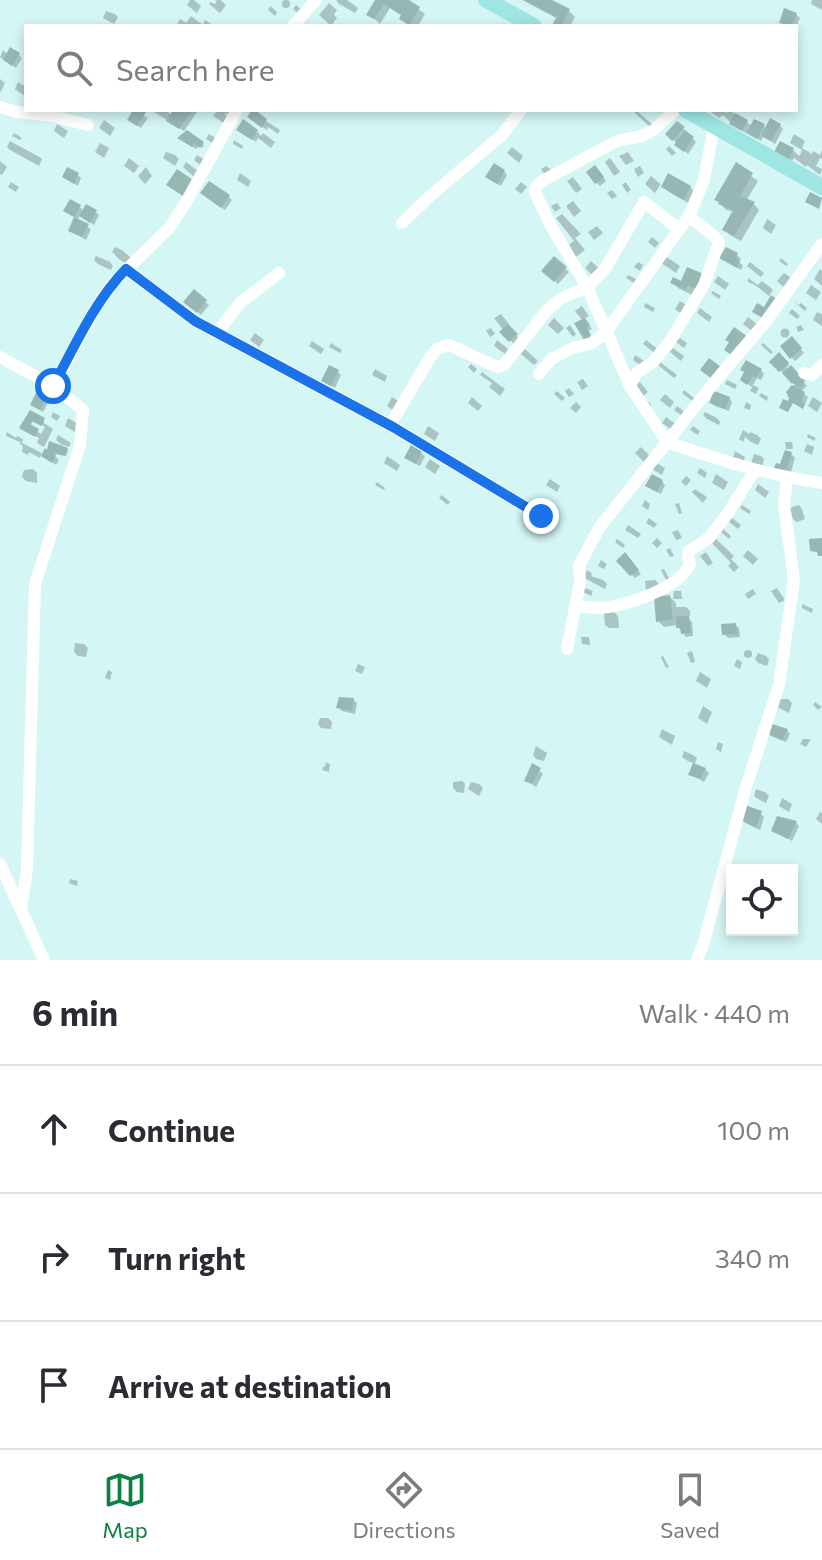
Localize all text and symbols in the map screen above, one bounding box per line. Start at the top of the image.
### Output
search box [24,24,798,112]
icon: search [52,46,96,90]
text: Search here [116,50,275,87]
route start [35,368,71,404]
route end [523,498,559,534]
map controls [726,864,798,936]
button: locate [726,864,798,936]
text: 6 min [32,991,118,1033]
text: Walk · 440 m [639,997,790,1028]
icon: ahead [32,1107,76,1151]
text: Continue [108,1111,235,1148]
text: 100 m [717,1114,790,1145]
icon: right [32,1235,76,1279]
text: Turn right [108,1239,245,1276]
text: 340 m [715,1242,790,1273]
icon: arrive [32,1363,76,1407]
text: Arrive at destination [108,1367,392,1404]
tab: Map [102,1468,148,1543]
tab: Directions [352,1468,456,1543]
tab: Saved [660,1468,720,1543]

